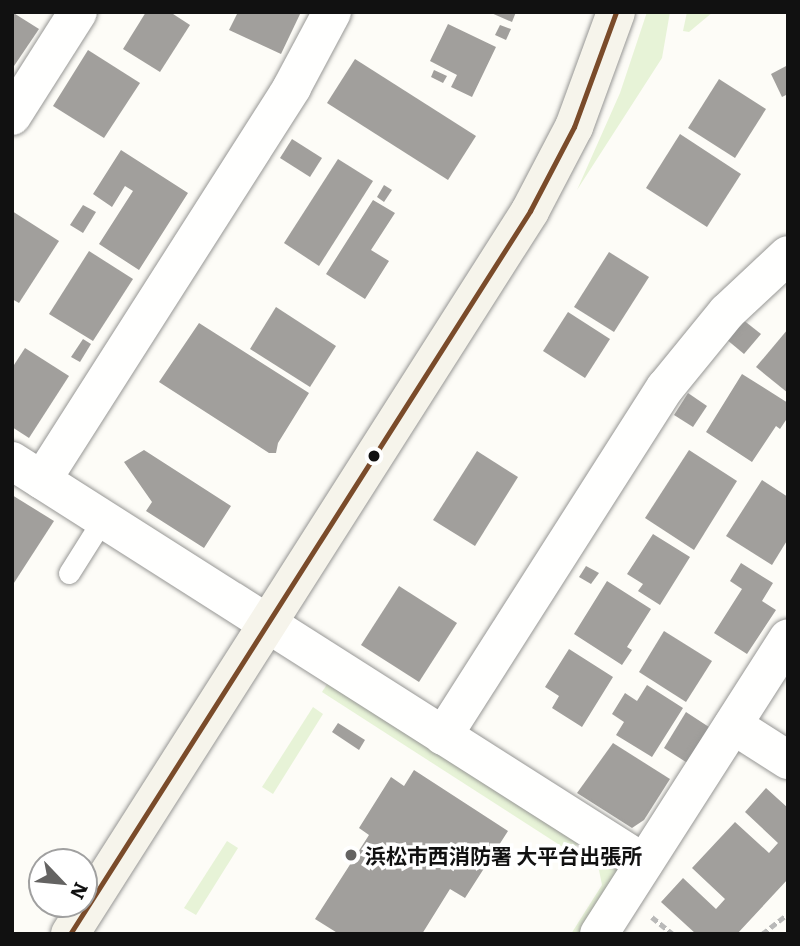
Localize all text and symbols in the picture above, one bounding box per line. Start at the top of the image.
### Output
unlabelled marker [367,449,381,463]
place label: 浜松市西消防署 大平台出張所 [365,842,642,868]
marker: 浜松市西消防署 大平台出張所 [343,847,359,863]
north arrow [28,848,98,918]
text: N [64,878,96,905]

